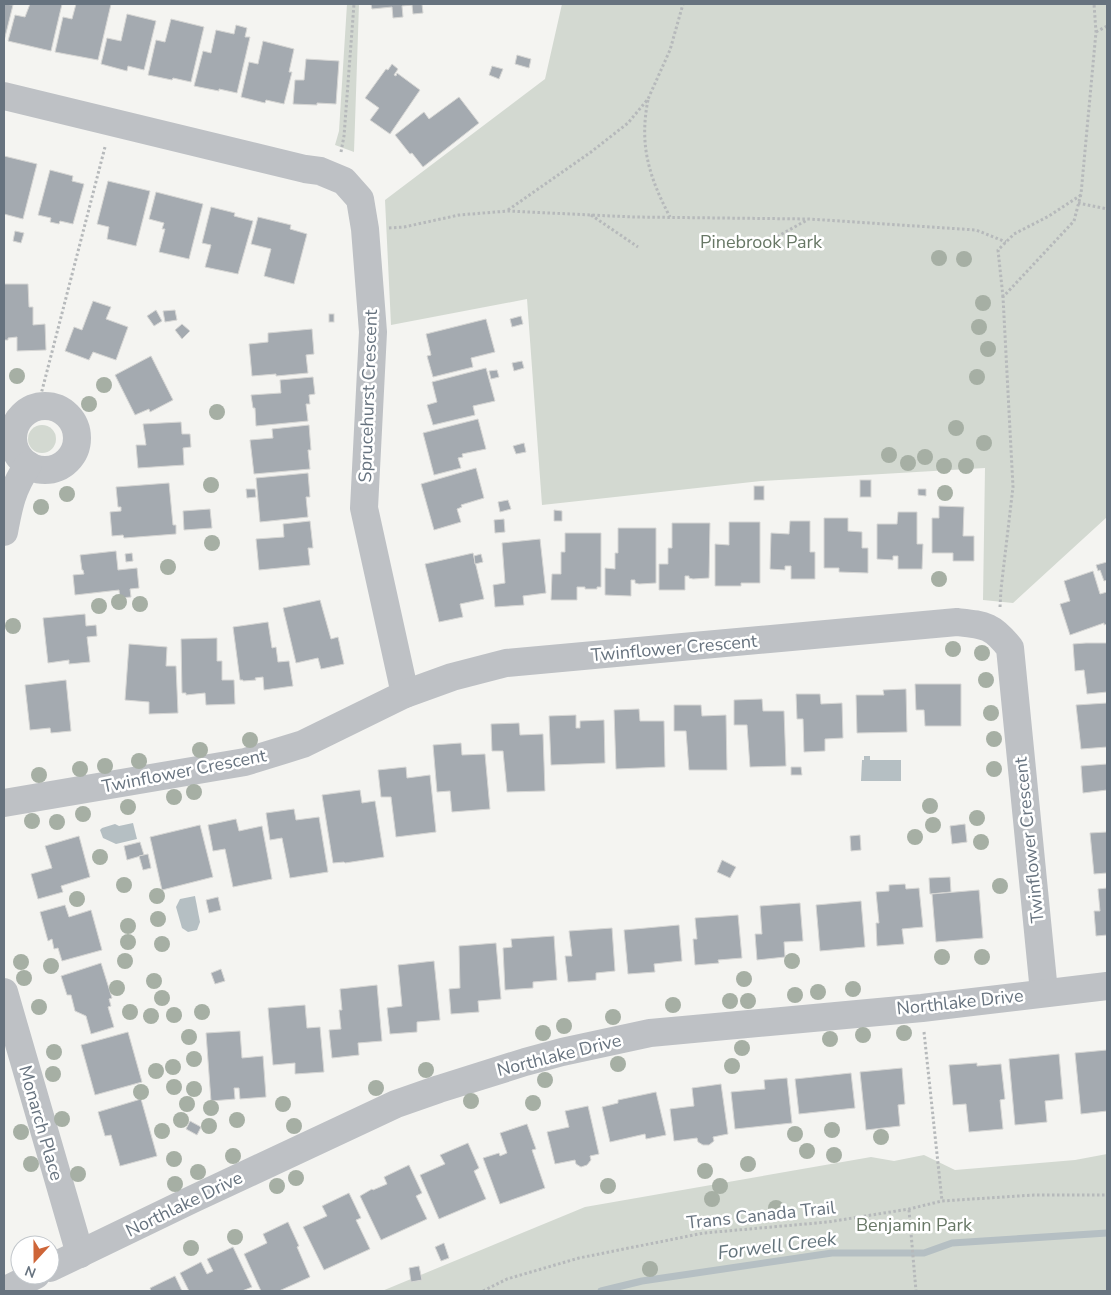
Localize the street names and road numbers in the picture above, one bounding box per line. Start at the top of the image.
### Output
street label: Sprucehurst Crescent [353,308,383,483]
street label: Twinflower Crescent [590,629,759,667]
street label: Twinflower Crescent [100,743,269,799]
street label: Twinflower Crescent [1008,755,1050,924]
street label: Northlake Drive [895,983,1025,1021]
street label: Northlake Drive [494,1028,624,1082]
street label: Monarch Place [13,1063,69,1183]
street label: Northlake Drive [122,1165,246,1243]
street label: Trans Canada Trail [685,1195,837,1235]

